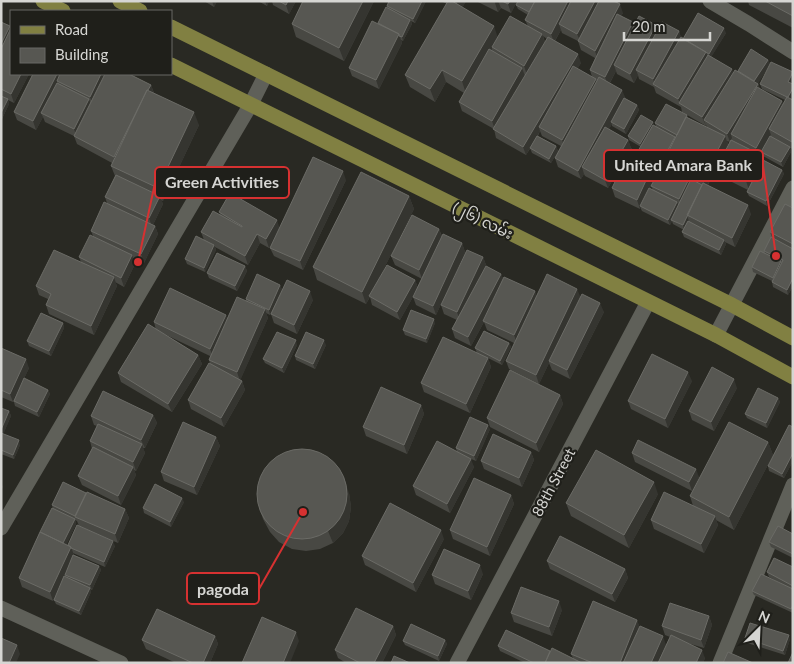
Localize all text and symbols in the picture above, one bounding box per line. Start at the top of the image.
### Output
legend [10,10,172,75]
scale bar [624,10,710,42]
text: 20 m [632,17,666,35]
text: Road [55,20,88,38]
text: Building [55,45,108,63]
callout: United Amara Bank [604,150,763,181]
text: United Amara Bank [614,155,753,174]
callout: Green Activities [155,167,289,198]
text: Green Activities [165,172,279,191]
street label: (၂၆) လမ်း [448,198,516,246]
street label: 88th Street [528,444,579,519]
callout: pagoda [187,573,259,604]
text: pagoda [197,579,249,598]
north arrow [734,604,784,654]
text: N [756,607,773,627]

